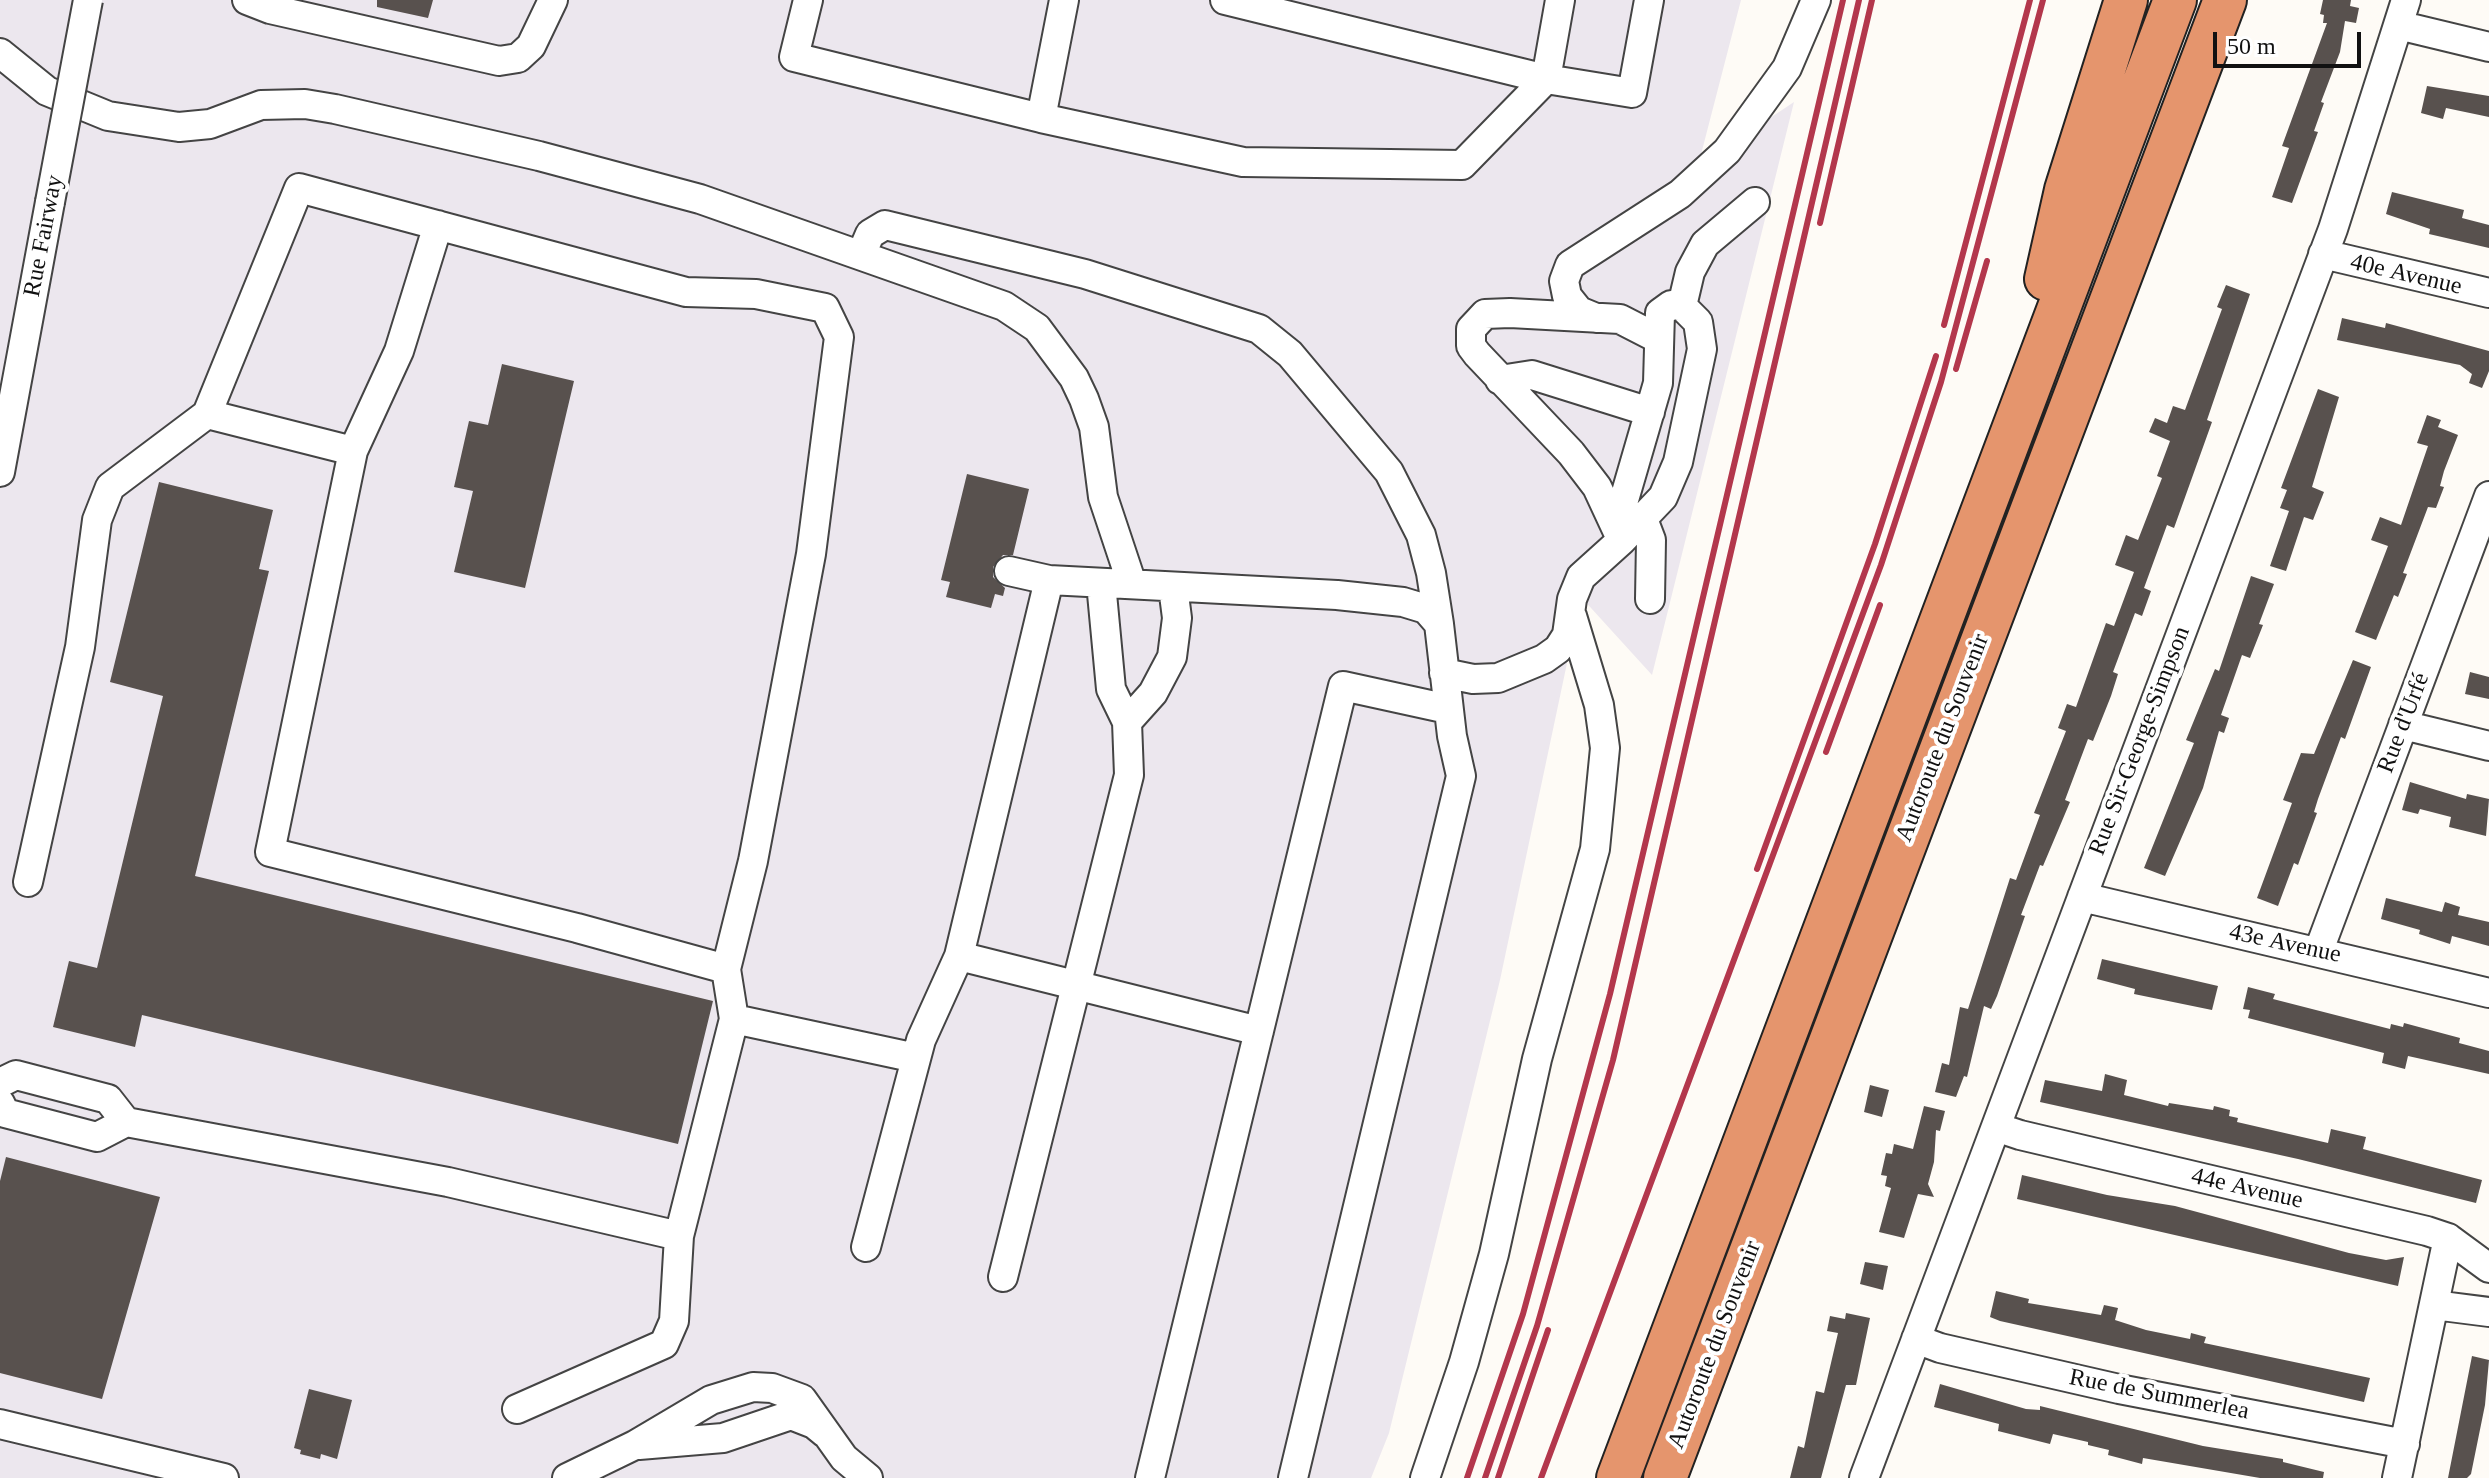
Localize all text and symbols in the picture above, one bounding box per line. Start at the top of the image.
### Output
scale bar [2217,16,2365,66]
text: 50 m [2227,33,2276,59]
street label: Rue Fairway [18,173,70,299]
street label: 40e Avenue [2347,248,2465,302]
street label: Rue Sir-George-Simpson [2083,623,2197,859]
street label: Autoroute du Souvenir [1890,630,1996,846]
street label: Rue d'Urfé [2372,669,2436,777]
street label: 43e Avenue [2226,918,2344,970]
street label: 44e Avenue [2188,1162,2306,1216]
street label: Autoroute du Souvenir [1662,1237,1768,1453]
street label: Rue de Summerlea [2067,1363,2251,1427]

